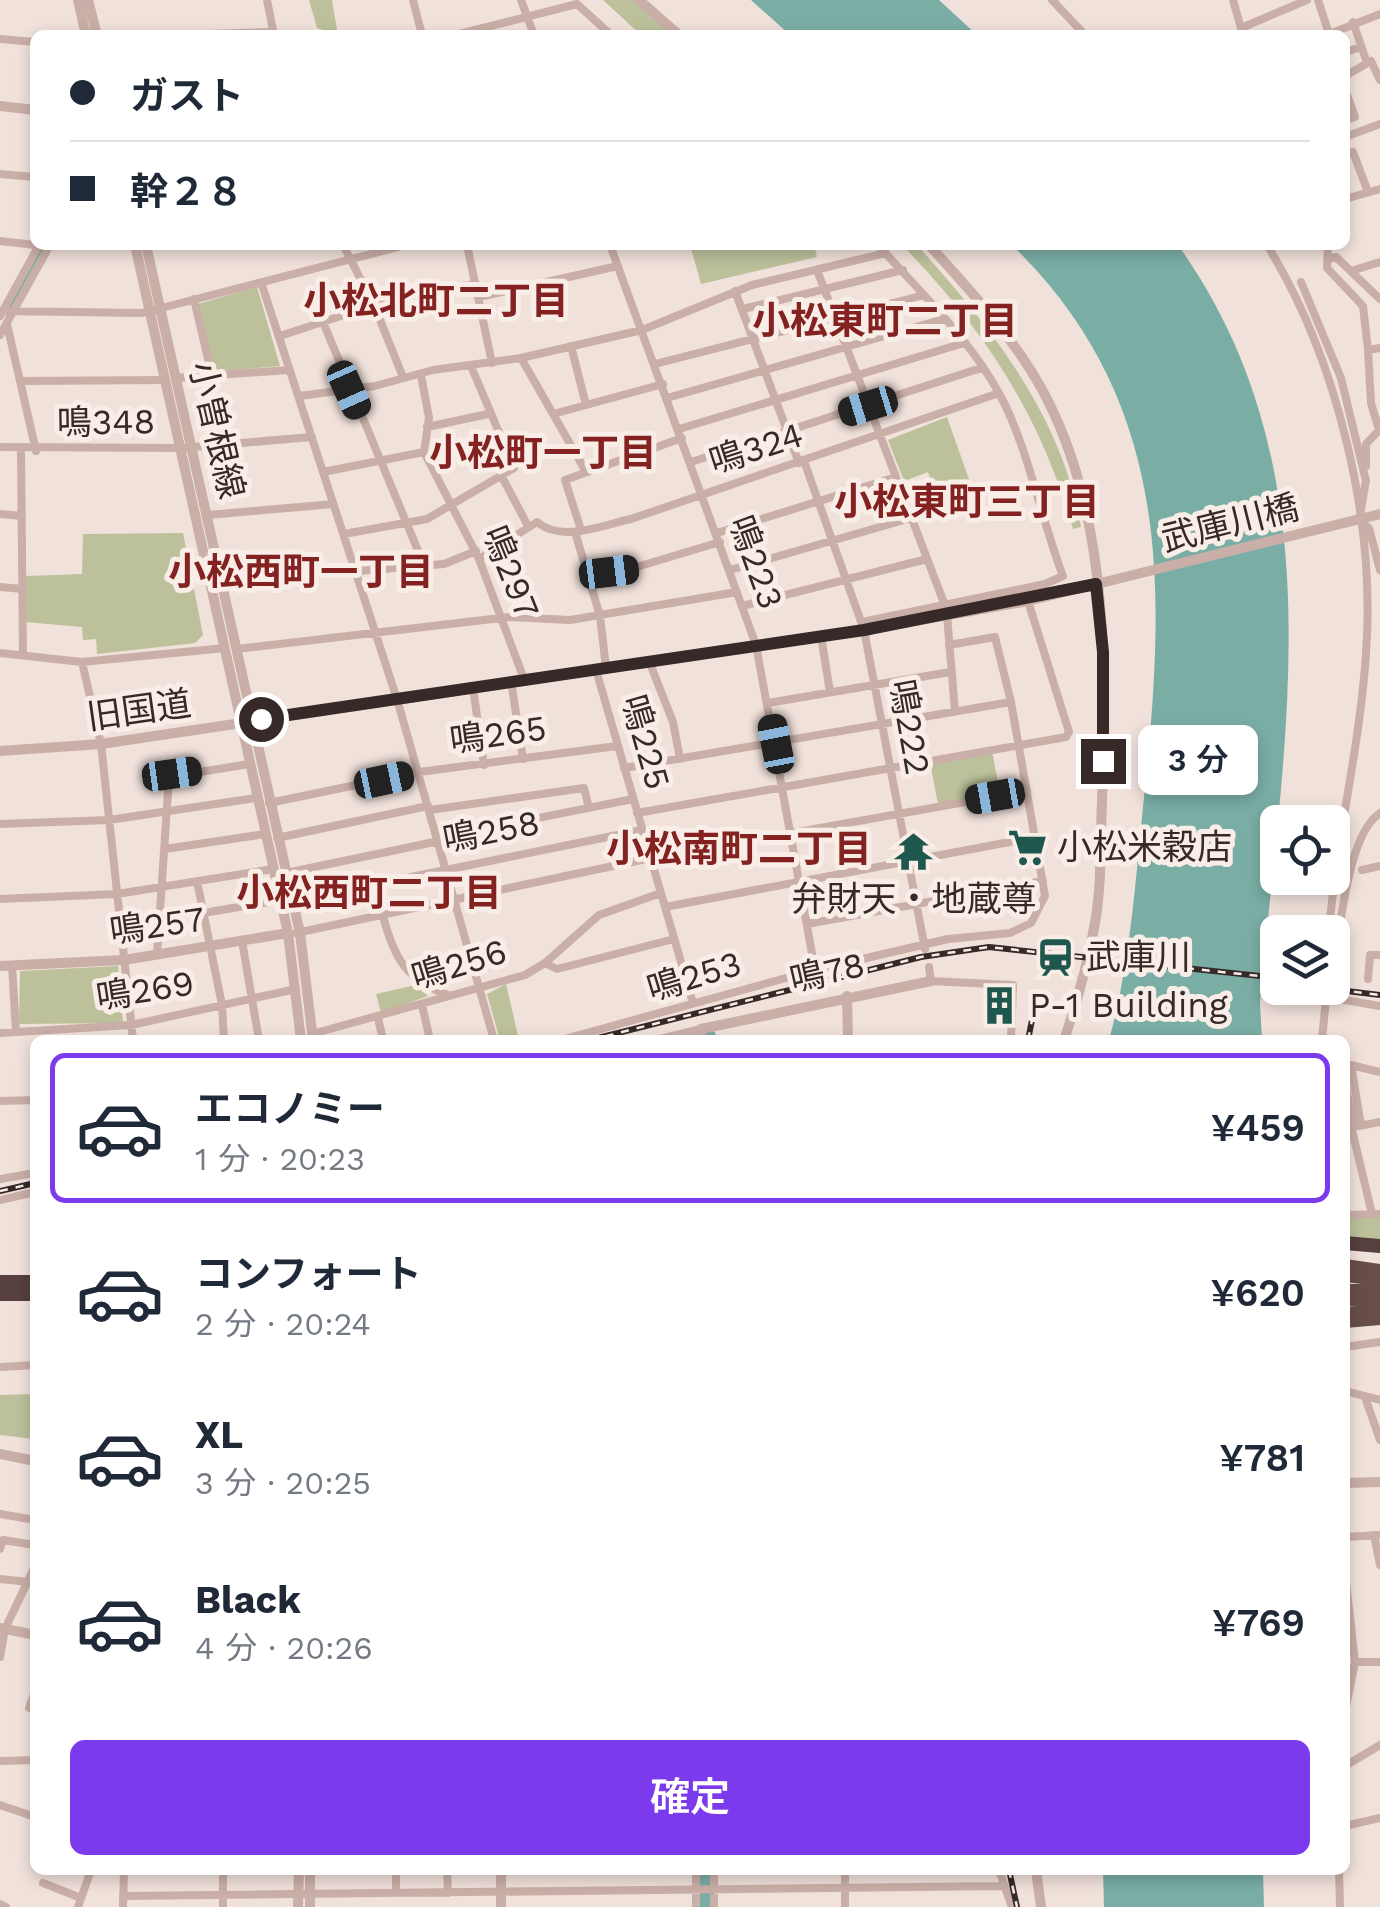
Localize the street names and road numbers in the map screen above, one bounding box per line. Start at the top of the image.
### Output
street label: 小曽根線 [181,357,253,503]
street label: 鳴348 [56,400,156,444]
street label: 鳴324 [704,413,808,483]
street label: 武庫川橋 [1157,486,1303,560]
street label: 鳴223 [720,510,792,614]
street label: 鳴297 [474,520,548,624]
street label: 鳴222 [881,676,939,778]
street label: 旧国道 [84,682,194,738]
street label: 鳴225 [613,690,679,794]
street label: 鳴265 [447,706,549,762]
street label: 鳴258 [439,801,543,861]
street label: 鳴257 [107,898,207,952]
street label: 鳴256 [406,930,512,998]
street label: 鳴253 [642,942,746,1010]
street label: 鳴78 [785,943,869,1001]
street label: 鳴269 [93,962,197,1018]

